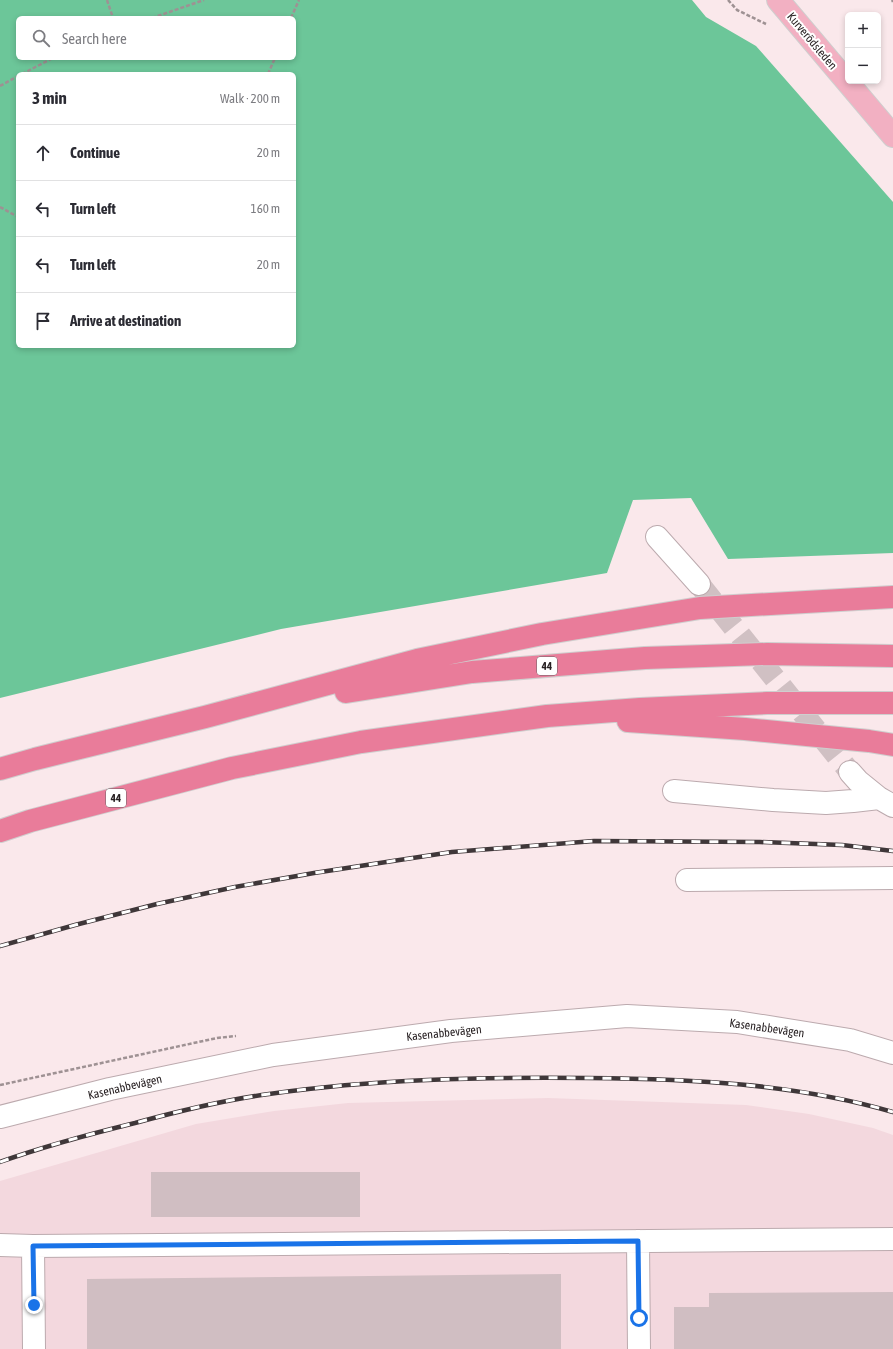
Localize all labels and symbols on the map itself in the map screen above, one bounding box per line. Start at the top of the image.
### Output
street label: Kurverödsleden [784,10,840,72]
road number: 44 [537,657,557,675]
road number: 44 [106,789,126,807]
street label: Kasenabbevägen [729,1016,805,1040]
street label: Kasenabbevägen [406,1022,482,1044]
street label: Kasenabbevägen [87,1072,163,1102]
route end [25,1296,43,1314]
route start [630,1309,648,1327]

